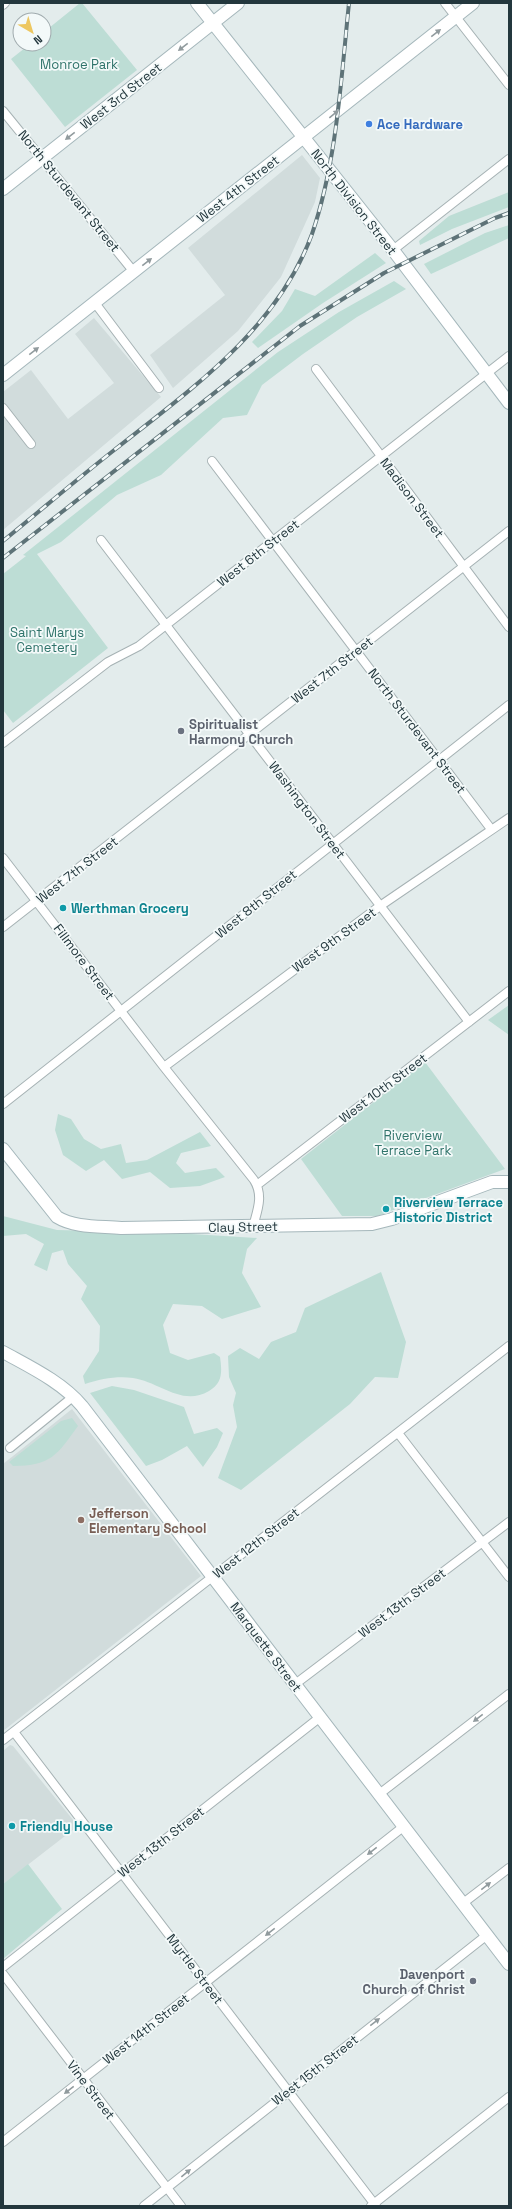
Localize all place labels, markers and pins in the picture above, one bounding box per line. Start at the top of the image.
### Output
place label: Ace Hardware [377,116,463,133]
marker: Ace Hardware [364,119,374,129]
place label: Spiritualist Harmony Church [189,716,293,748]
marker: Spiritualist Harmony Church [176,726,186,736]
place label: Werthman Grocery [71,900,189,917]
marker: Werthman Grocery [58,903,68,913]
place label: Riverview Terrace Historic District [394,1194,503,1226]
marker: Riverview Terrace Historic District [381,1204,391,1214]
place label: Jefferson Elementary School [89,1505,206,1537]
marker: Jefferson Elementary School [76,1515,86,1525]
place label: Friendly House [20,1818,113,1835]
marker: Friendly House [7,1821,17,1831]
place label: Davenport Church of Christ [363,1966,465,1998]
marker: Davenport Church of Christ [468,1976,478,1986]

